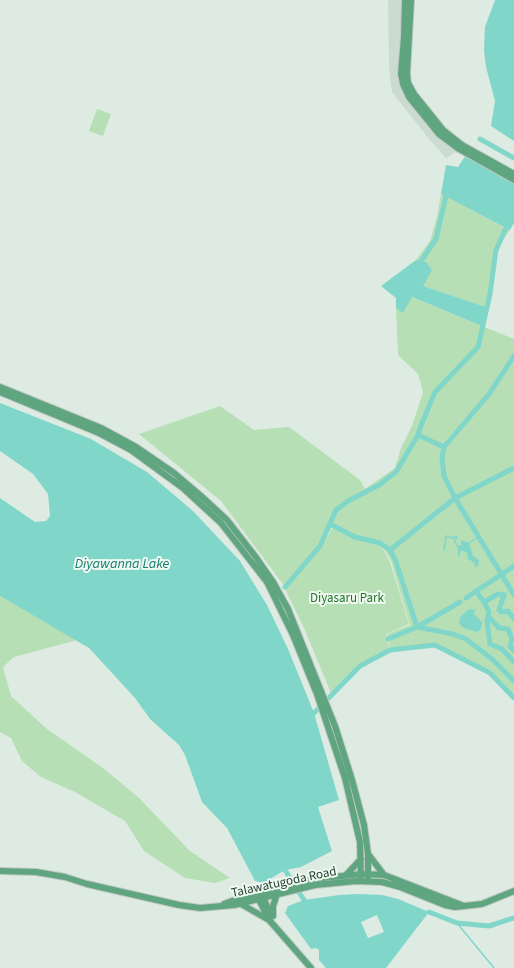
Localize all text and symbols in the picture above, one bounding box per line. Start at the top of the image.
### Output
water label: Diyawanna Lake [75,557,169,573]
park label: Diyasaru Park [310,591,384,607]
street label: Talawatugoda Road [230,864,338,902]

